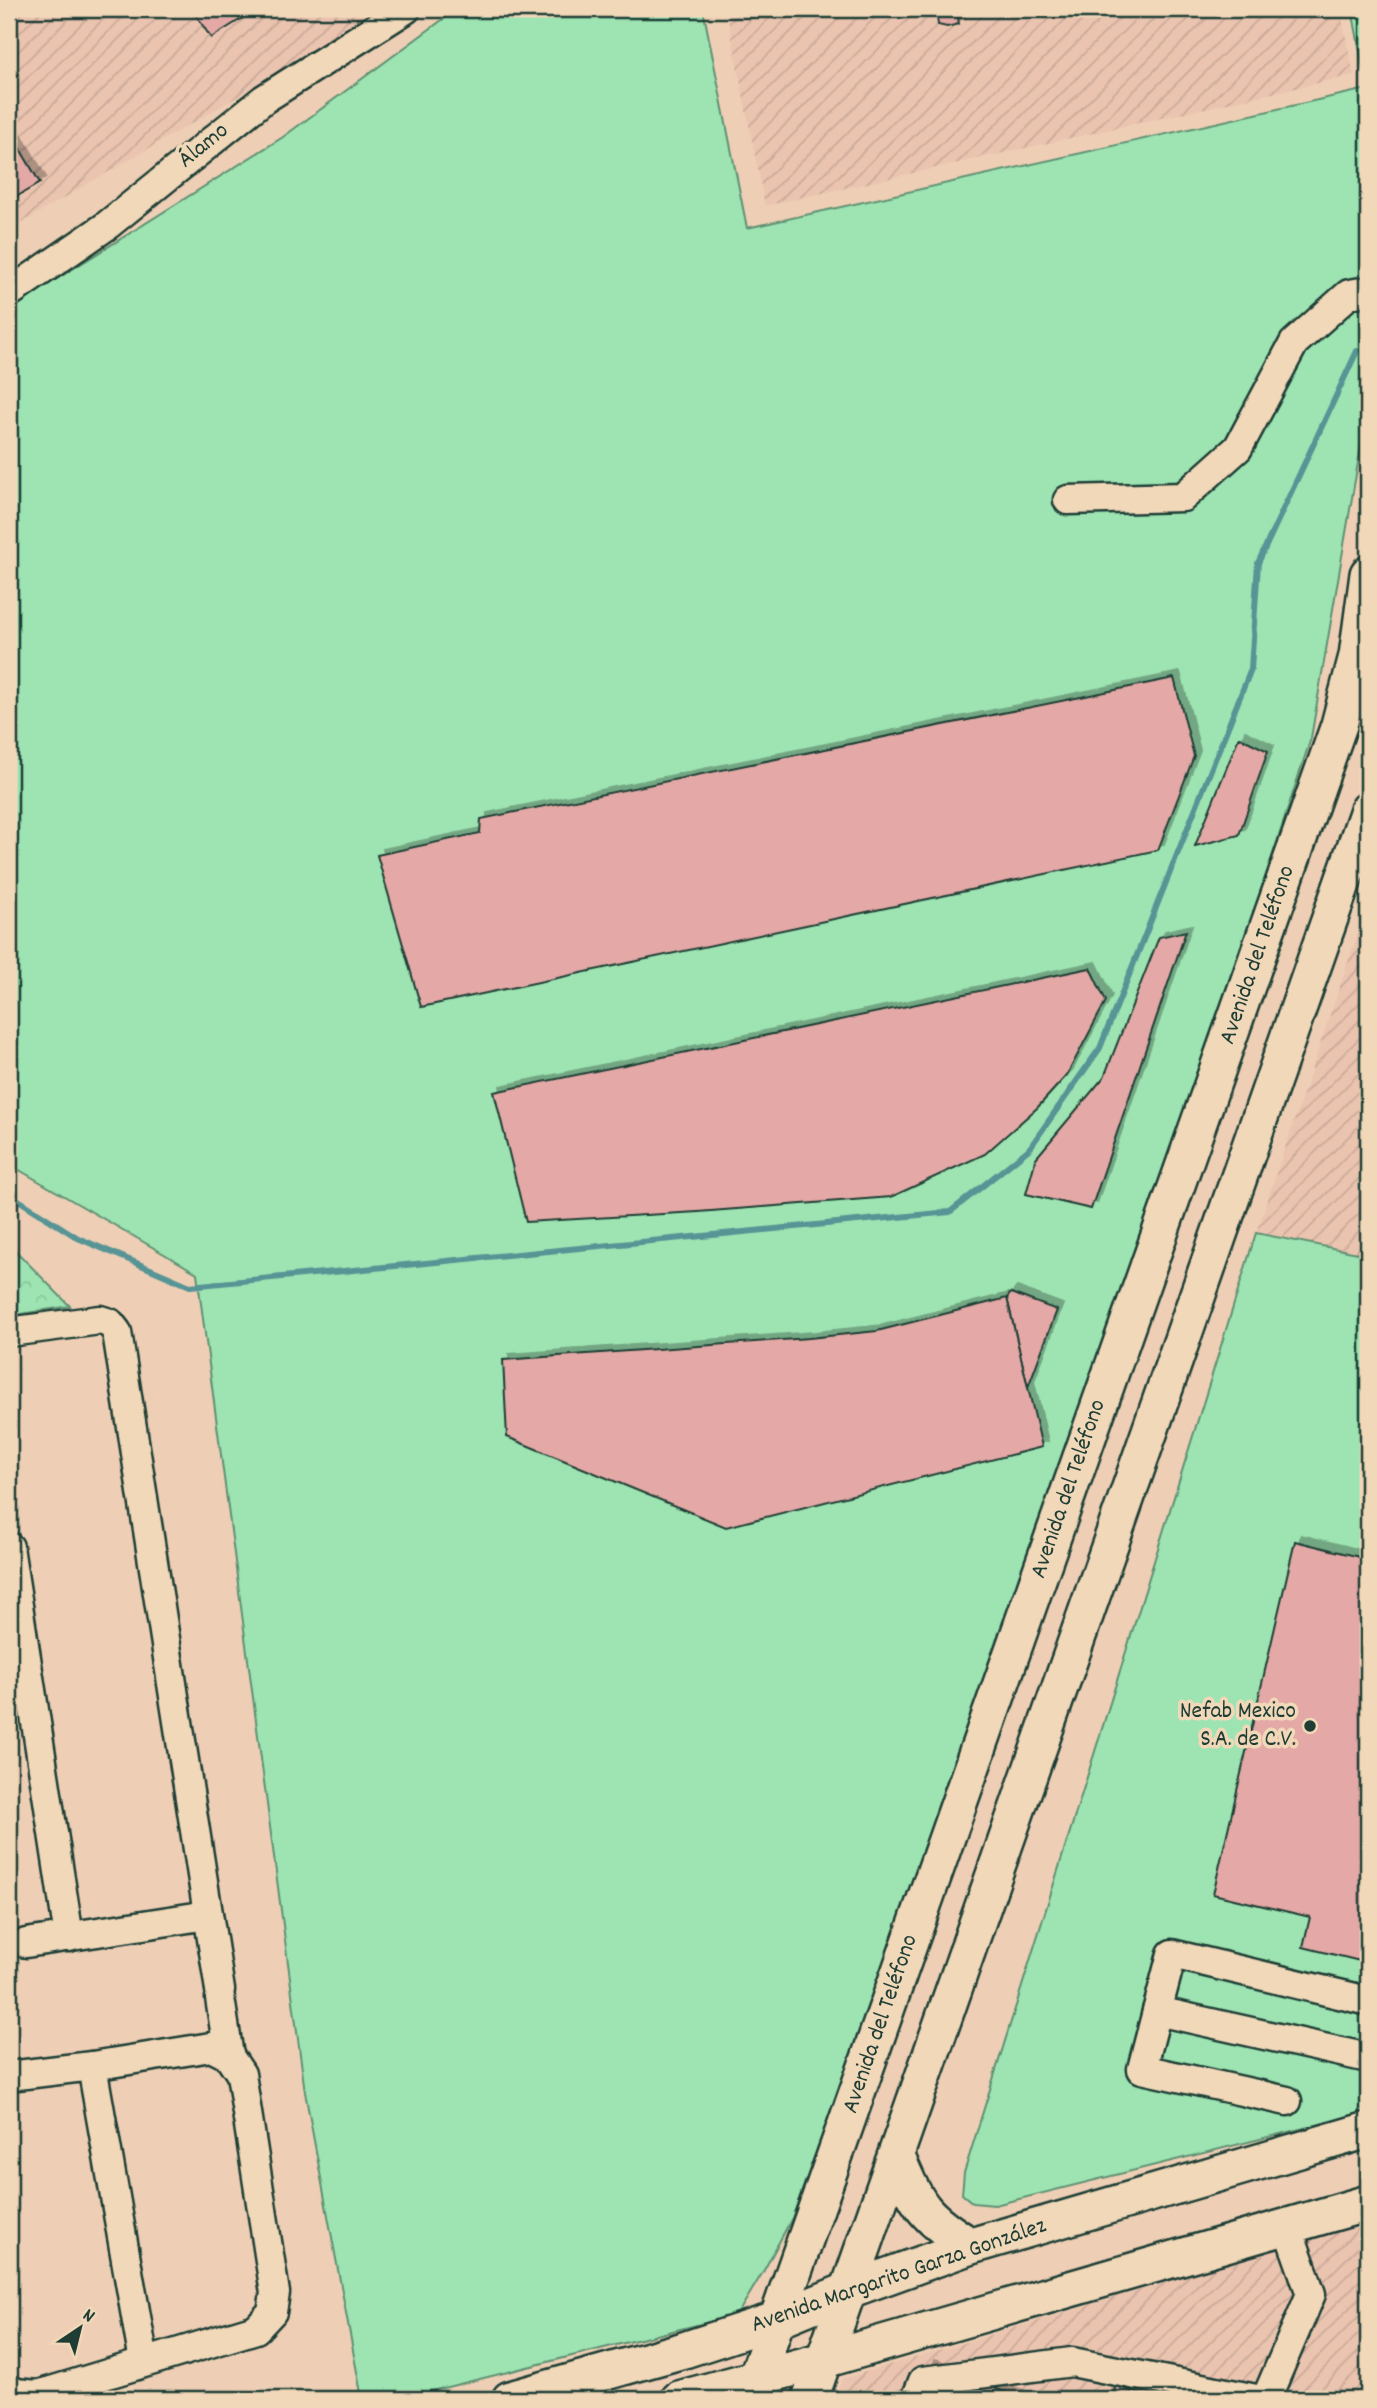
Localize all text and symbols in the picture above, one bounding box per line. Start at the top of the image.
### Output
street label: Álamo [171,115,237,177]
street label: Avenida del Teléfono [1211,861,1305,1049]
street label: Avenida del Teléfono [1022,1395,1116,1583]
place label: Nefab Mexico S.A. de C.V. [1180,1695,1296,1757]
marker: Nefab Mexico S.A. de C.V. [1302,1718,1318,1734]
street label: Avenida del Teléfono [834,1930,928,2118]
street label: Avenida Margarito Garza González [747,2209,1051,2343]
north arrow [46,2292,116,2362]
text: N [76,2303,99,2331]

